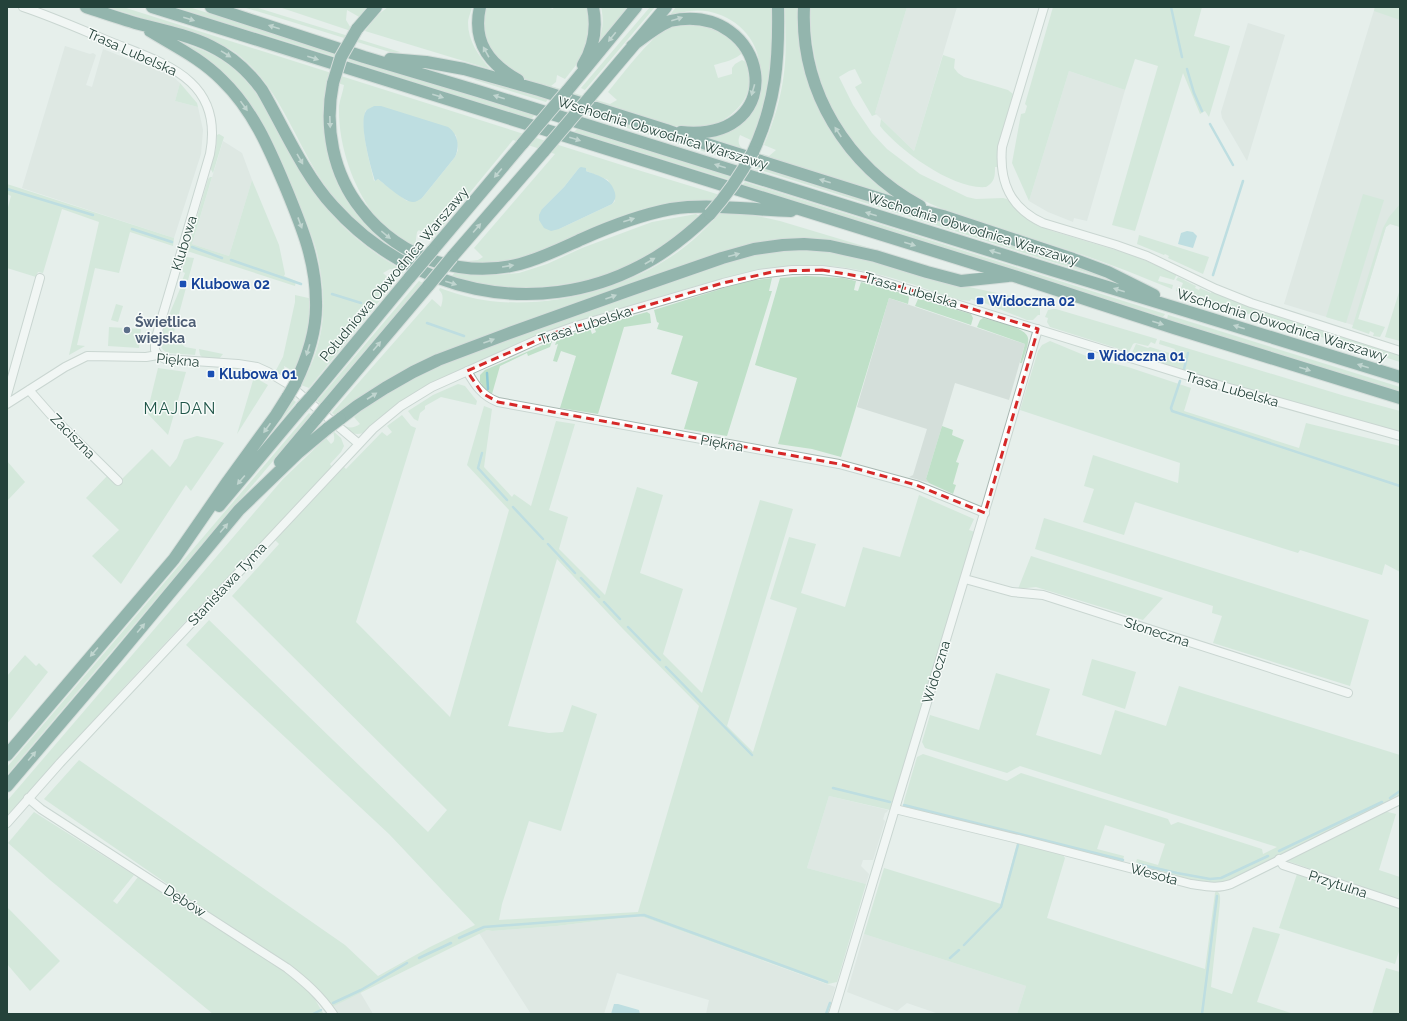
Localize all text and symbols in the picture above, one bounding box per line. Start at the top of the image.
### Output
one-way arrow [184,16,196,22]
one-way arrow [671,16,683,22]
one-way arrow [267,24,279,30]
street label: Trasa Lubelska [85,25,179,79]
one-way arrow [607,32,616,43]
one-way arrow [482,46,489,58]
one-way arrow [220,51,232,58]
one-way arrow [308,55,320,61]
one-way arrow [750,84,756,96]
street label: Wschodnia Obwodnica Warszawy [556,93,770,173]
one-way arrow [432,94,444,100]
one-way arrow [493,94,505,100]
one-way arrow [240,101,248,111]
one-way arrow [327,116,333,129]
one-way arrow [834,126,842,137]
one-way arrow [569,137,581,143]
one-way arrow [297,153,304,165]
one-way arrow [714,163,726,169]
one-way arrow [494,167,503,178]
one-way arrow [818,178,830,184]
street label: Południowa Obwodnica Warszawy [316,183,472,365]
street label: Wschodnia Obwodnica Warszawy [866,189,1080,269]
one-way arrow [865,210,877,216]
street label: Klubowa [168,214,200,272]
one-way arrow [297,217,303,229]
one-way arrow [624,217,636,223]
one-way arrow [473,222,482,233]
one-way arrow [381,230,392,239]
one-way arrow [904,241,916,247]
one-way arrow [989,249,1001,255]
one-way arrow [728,251,740,257]
one-way arrow [644,257,656,264]
one-way arrow [502,263,514,269]
street label: Trasa Lubelska [862,269,960,311]
place label: Klubowa 02 [191,276,270,292]
marker: Klubowa 02 [178,279,188,289]
one-way arrow [445,280,457,286]
street label: Wschodnia Obwodnica Warszawy [1175,285,1389,365]
one-way arrow [1113,287,1125,293]
place label: Widoczna 02 [988,293,1075,309]
one-way arrow [606,294,618,300]
marker: Widoczna 02 [975,296,985,306]
street label: Trasa Lubelska [537,302,633,348]
place label: Świetlica wiejska [135,313,196,346]
one-way arrow [1152,320,1164,326]
one-way arrow [1232,324,1244,330]
marker: Świetlica wiejska [122,325,132,335]
one-way arrow [483,337,495,343]
one-way arrow [373,341,382,351]
one-way arrow [305,344,311,356]
place label: Widoczna 01 [1099,348,1185,364]
street label: Piękna [156,350,200,370]
marker: Widoczna 01 [1086,351,1096,361]
one-way arrow [1356,363,1368,369]
place label: Klubowa 01 [219,366,297,382]
one-way arrow [1300,366,1312,372]
street label: Trasa Lubelska [1183,368,1281,410]
marker: Klubowa 01 [206,369,216,379]
one-way arrow [367,392,377,400]
district label: MAJDAN [144,399,216,418]
street label: Zaciszna [47,410,99,462]
one-way arrow [263,423,271,433]
street label: Piękna [699,431,745,455]
one-way arrow [236,475,246,485]
one-way arrow [219,522,228,533]
street label: Stanisława Tyma [184,539,270,629]
street label: Słoneczna [1122,614,1192,650]
one-way arrow [136,623,145,633]
street label: Widoczna [919,639,953,705]
one-way arrow [90,647,99,657]
one-way arrow [28,751,37,762]
street label: Wesoła [1128,860,1180,888]
street label: Przytulna [1307,867,1369,901]
street label: Dębów [161,882,209,921]

